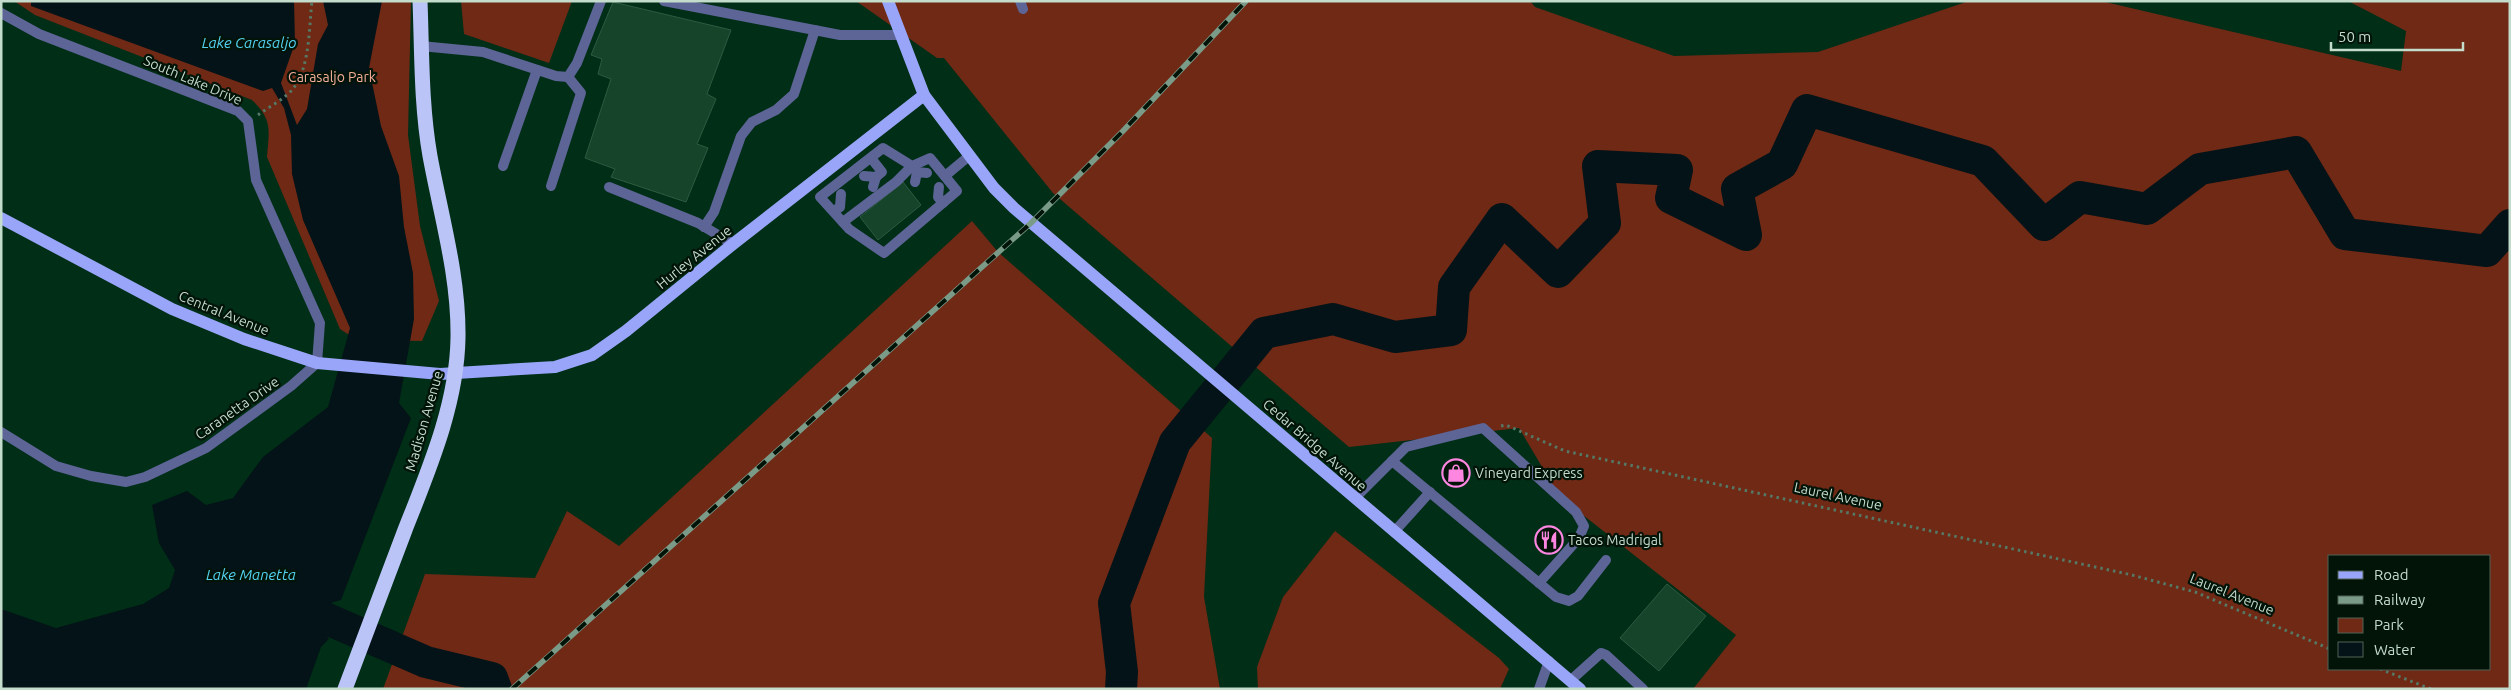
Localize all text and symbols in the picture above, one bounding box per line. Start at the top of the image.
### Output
scale bar [2331,20,2464,52]
text: 50 m [2338,28,2371,45]
water label: Lake Carasaljo [202,34,296,51]
street label: South Lake Drive [141,52,245,108]
park label: Carasaljo Park [288,69,376,85]
street label: Hurley Avenue [653,222,735,292]
street label: Central Avenue [176,288,272,338]
street label: Madison Avenue [402,369,446,473]
street label: Caranetta Drive [192,373,282,443]
street label: Cedar Bridge Avenue [1260,396,1370,494]
shop icon: Vineyard Express [1441,458,1471,488]
place label: Vineyard Express [1475,465,1583,481]
street label: Laurel Avenue [1793,479,1883,513]
restaurant icon: Tacos Madrigal [1534,525,1564,555]
place label: Tacos Madrigal [1568,532,1662,548]
legend [2328,555,2491,670]
water label: Lake Manetta [206,566,296,583]
text: Road [2374,566,2409,583]
street label: Laurel Avenue [2188,570,2276,618]
text: Railway [2374,591,2425,608]
text: Park [2374,616,2404,633]
text: Water [2374,641,2415,658]

